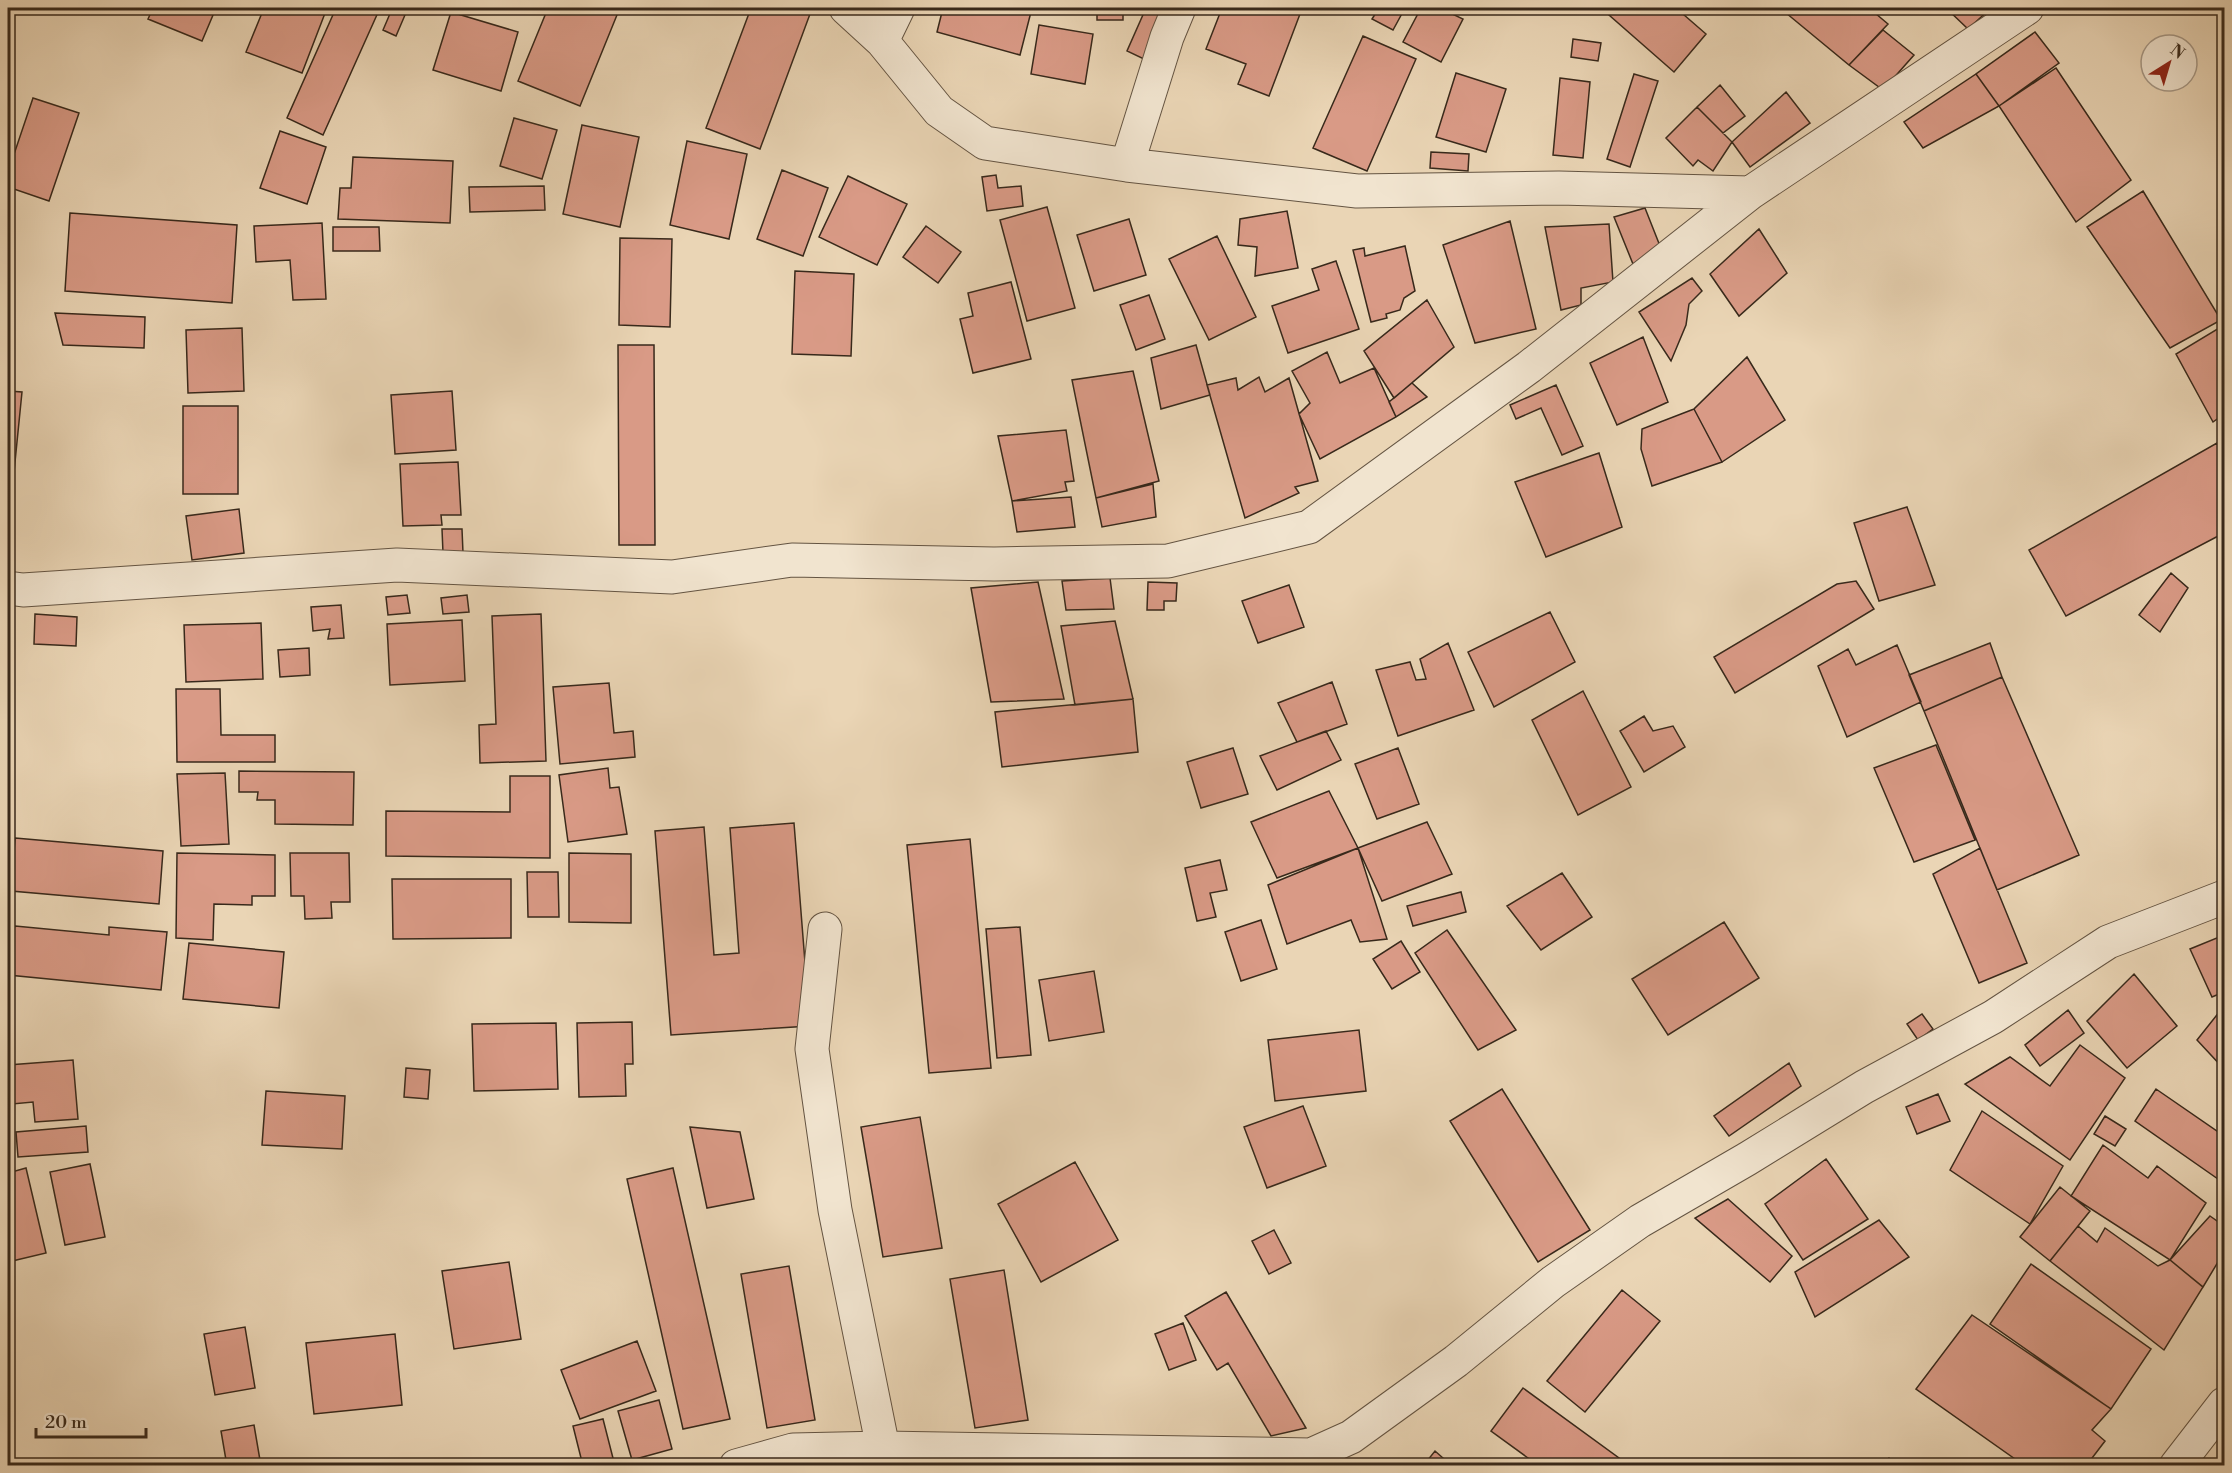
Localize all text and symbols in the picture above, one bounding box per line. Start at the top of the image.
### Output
north arrow [2139,33,2199,93]
text: N [2166,40,2189,64]
scale bar [36,1401,146,1439]
text: 20 m [45,1411,87,1434]

